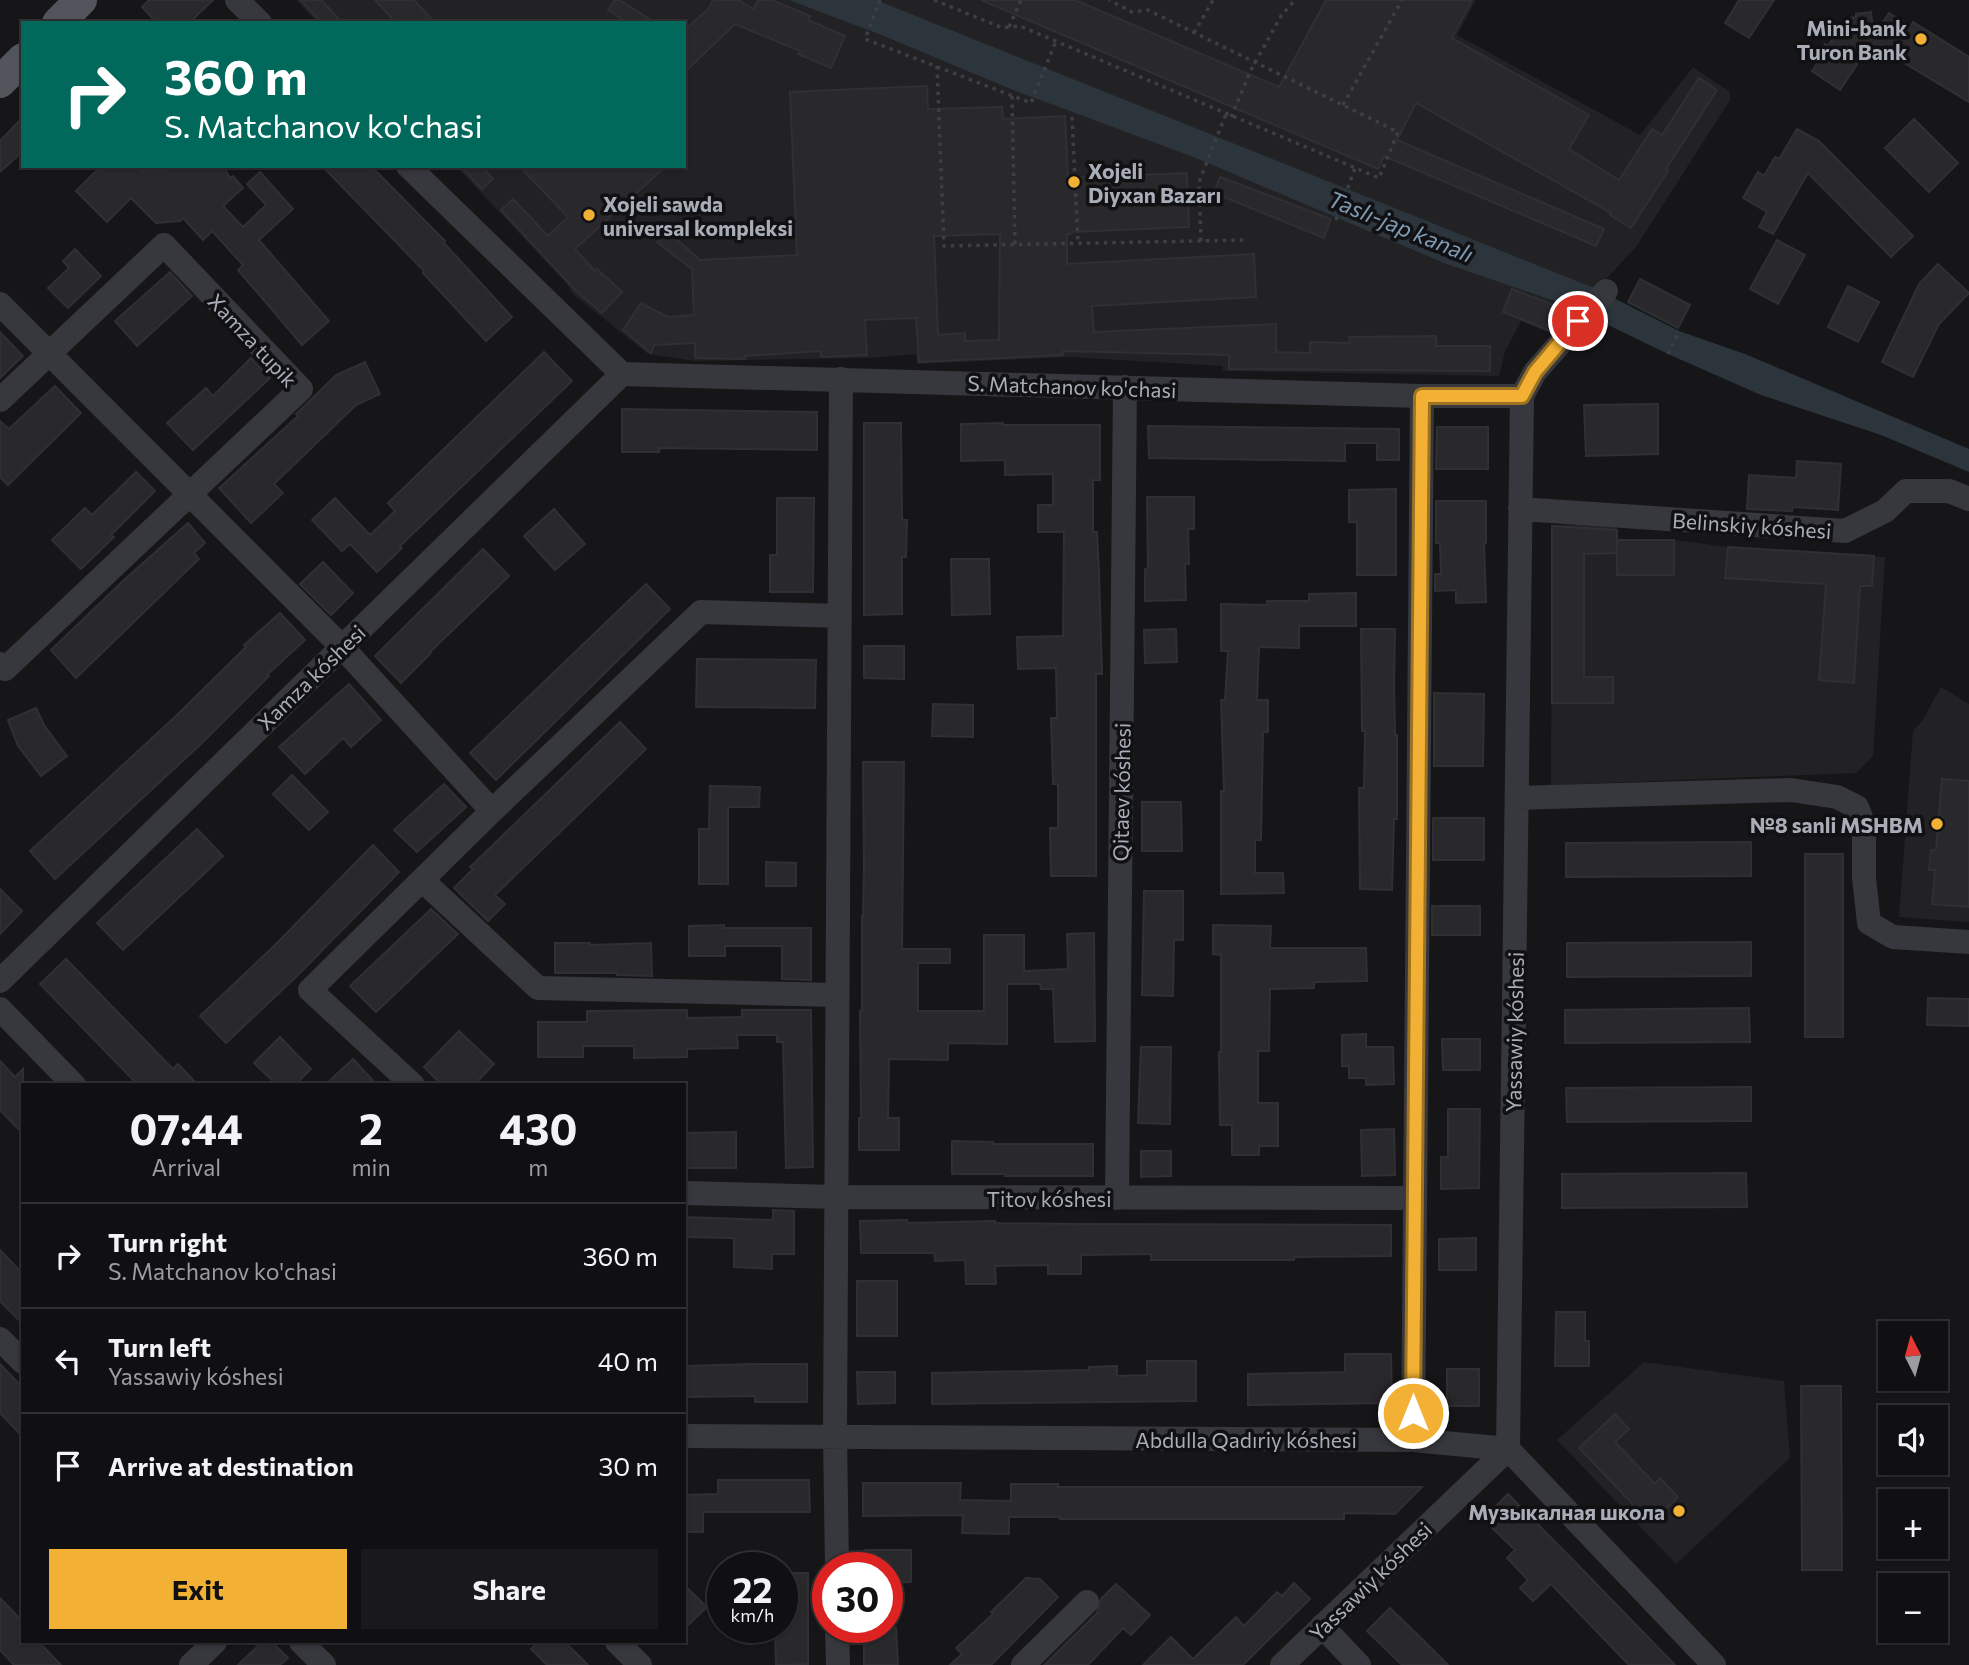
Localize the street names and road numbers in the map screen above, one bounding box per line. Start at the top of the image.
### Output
street label: Xamza tupik [203,288,303,392]
street label: S. Matchanov ko'chasi [967,370,1177,402]
street label: Belinskiy kóshesi [1672,507,1832,543]
street label: Xamza kóshesi [252,619,370,735]
street label: Qitaev kóshesi [1107,722,1135,862]
street label: Yassawiy kóshesi [1500,952,1528,1112]
street label: Titov kóshesi [986,1186,1112,1211]
street label: Abdulla Qadıriy kóshesi [1135,1427,1357,1452]
street label: Yassawiy kóshesi [1304,1516,1436,1646]

